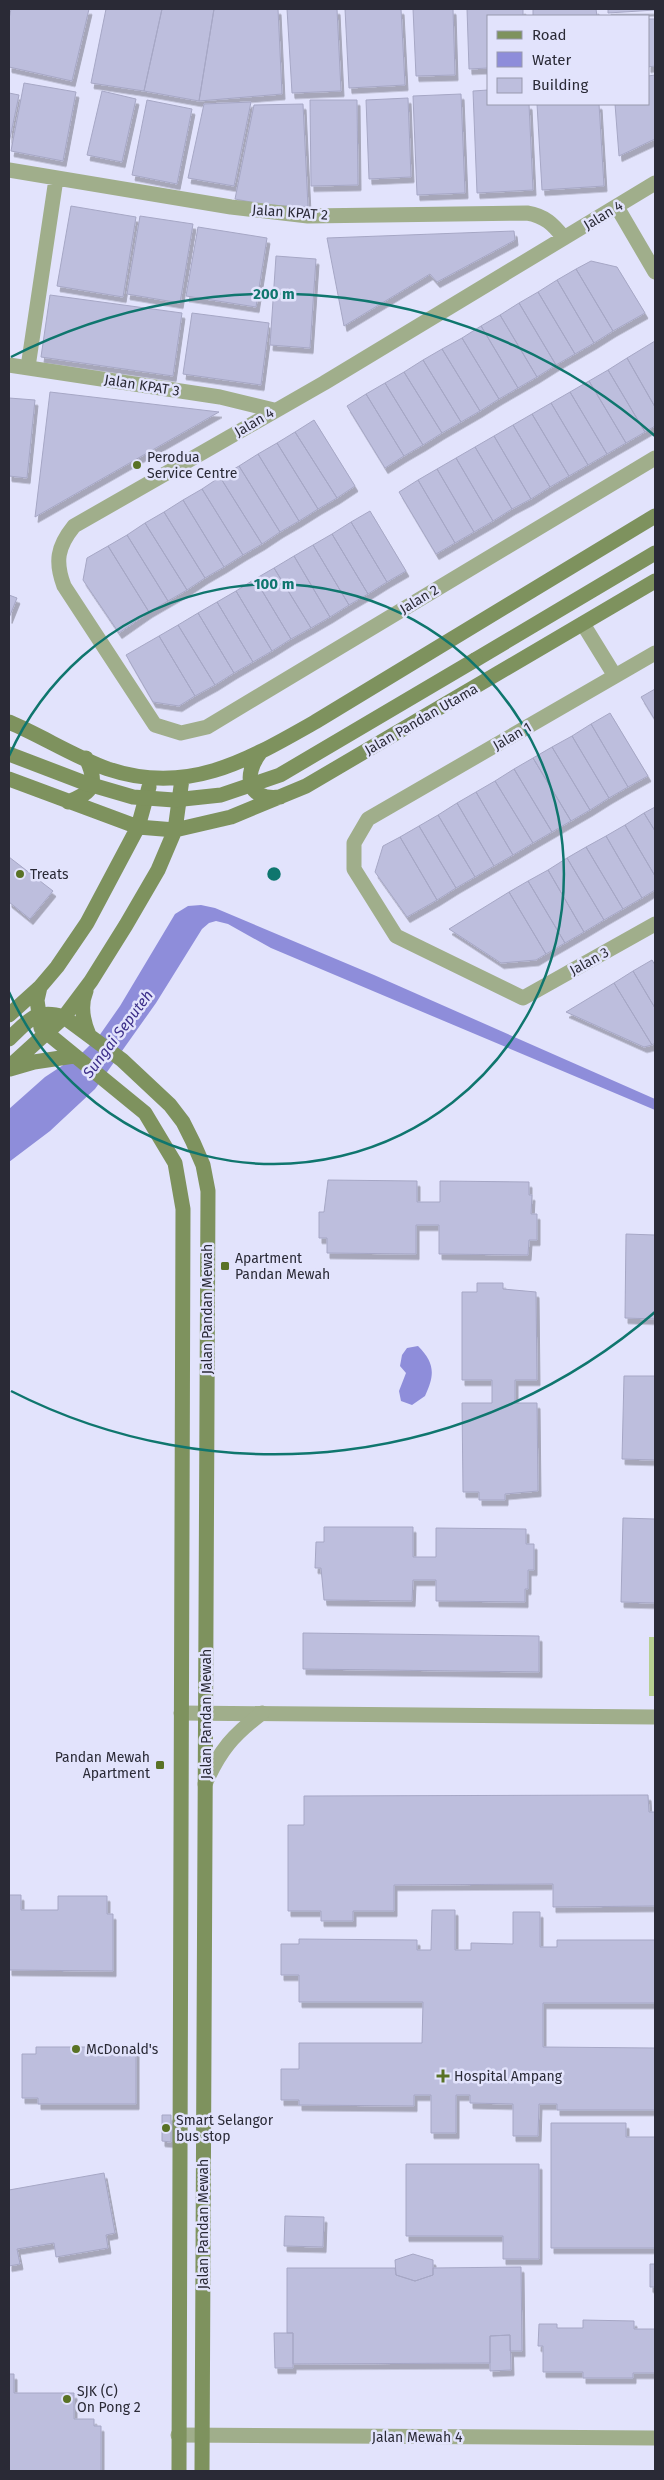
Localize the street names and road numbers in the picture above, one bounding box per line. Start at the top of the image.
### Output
street label: Jalan 4 [581,197,626,234]
street label: Jalan KPAT 2 [251,201,329,224]
street label: Jalan KPAT 3 [103,371,181,400]
street label: Jalan 4 [231,404,277,440]
street label: Jalan 2 [397,581,442,618]
street label: Jalan Pandan Utama [362,680,481,759]
street label: Jalan 1 [490,719,534,754]
street label: Jalan 3 [567,944,612,979]
street label: Jalan Pandan Mewah [199,1244,216,1374]
street label: Jalan Pandan Mewah [198,1649,215,1779]
street label: Jalan Pandan Mewah [195,2159,212,2289]
street label: Jalan Mewah 4 [372,2429,463,2446]

